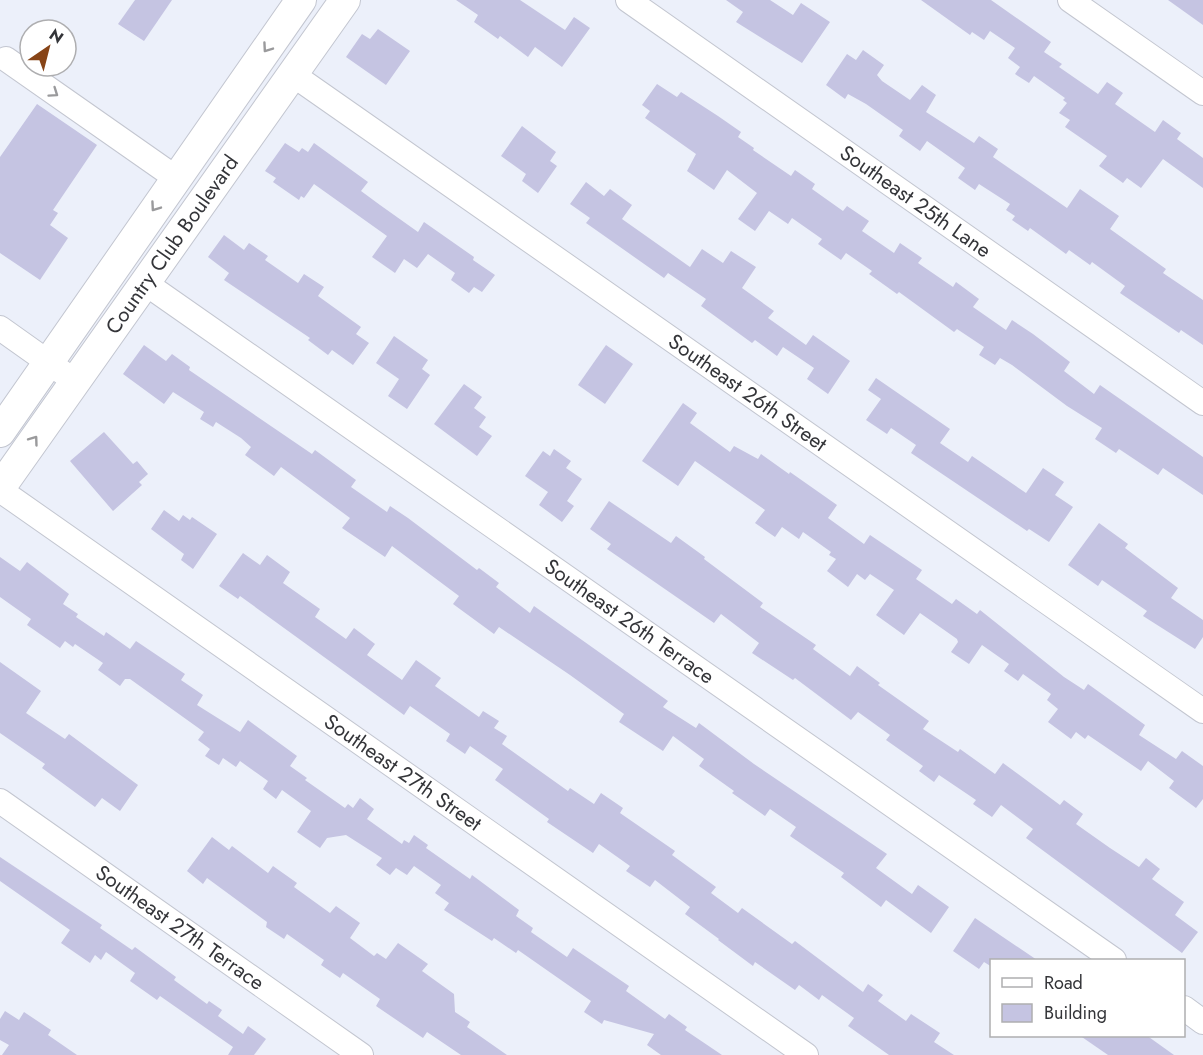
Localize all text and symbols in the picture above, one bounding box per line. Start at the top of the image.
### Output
north arrow [18,18,78,78]
text: N [45,23,68,49]
one-way arrow [264,41,275,52]
one-way arrow [47,86,58,97]
street label: Southeast 25th Lane [834,138,997,265]
street label: Country Club Boulevard [98,149,246,340]
one-way arrow [152,201,163,212]
street label: Southeast 26th Street [662,327,833,459]
one-way arrow [27,436,38,447]
street label: Southeast 26th Terrace [538,552,721,691]
street label: Southeast 27th Street [318,707,488,838]
street label: Southeast 27th Terrace [89,858,271,998]
legend [990,959,1185,1037]
text: Road [1044,970,1083,996]
text: Building [1044,1000,1107,1026]

